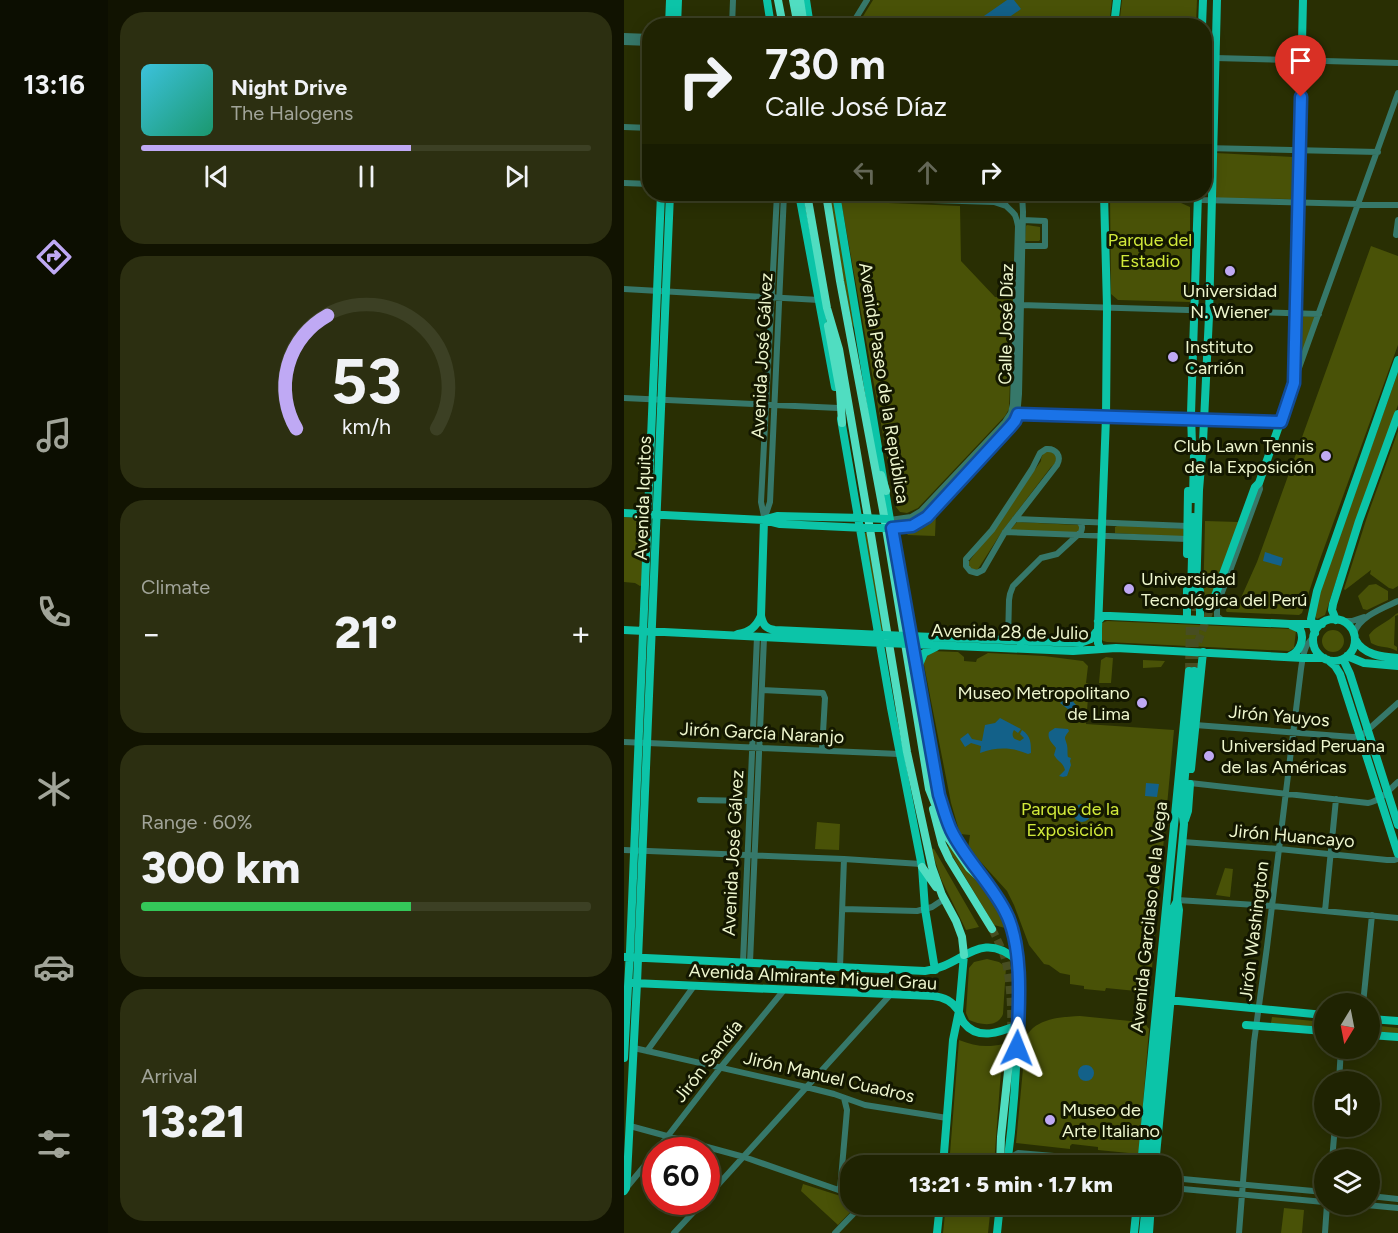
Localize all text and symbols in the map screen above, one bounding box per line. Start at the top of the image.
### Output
pin [1275,35,1326,97]
text: 730 m [765,39,886,90]
icon: right [666,42,744,120]
icon: arrive [1284,44,1317,77]
text: 13:16 [23,68,85,101]
text: Night Drive [231,74,347,101]
text: Calle José Díaz [765,90,947,123]
text: The Halogens [231,101,353,125]
icon: left [848,156,881,189]
icon: ahead [911,156,944,189]
icon: right [974,156,1007,189]
icon: previous [200,160,233,193]
icon: pause [350,160,383,193]
icon: next [500,160,533,193]
park label: Parque del Estadio [1108,229,1192,272]
icon: directions [33,236,75,278]
street label: Avenida Paseo de la República [854,261,914,505]
street label: Calle José Díaz [994,263,1018,385]
marker: Universidad N. Wiener [1223,264,1237,278]
street label: Avenida José Gálvez [747,272,777,440]
place label: Universidad N. Wiener [1183,280,1277,323]
place label: Instituto Carrión [1185,336,1253,379]
text: 53 [331,344,401,419]
marker: Instituto Carrión [1166,350,1180,364]
icon: music [33,414,75,456]
text: km/h [342,415,390,440]
street label: Avenida Iquitos [630,435,656,561]
place label: Club Lawn Tennis de la Exposición [1174,435,1314,478]
marker: Club Lawn Tennis de la Exposición [1319,449,1333,463]
place label: Universidad Tecnológica del Perú [1141,568,1307,611]
text: Climate [141,575,210,599]
marker: Universidad Tecnológica del Perú [1122,582,1136,596]
icon: phone [33,591,75,633]
text: 21° [335,605,397,659]
text: − [141,614,162,653]
text: + [570,614,591,653]
street label: Avenida 28 de Julio [931,620,1089,644]
place label: Museo Metropolitano de Lima [958,682,1130,725]
marker: Museo Metropolitano de Lima [1135,696,1149,710]
street label: Jirón Yauyos [1227,701,1331,731]
street label: Jirón García Naranjo [679,718,845,748]
place label: Universidad Peruana de las Américas [1221,735,1385,778]
marker: Universidad Peruana de las Américas [1202,749,1216,763]
icon: climate [33,768,75,810]
street label: Avenida José Gálvez [718,769,748,937]
park label: Parque de la Exposición [1021,798,1119,841]
street label: Avenida Garcilaso de la Vega [1126,800,1172,1034]
text: Range · 60% [141,810,252,834]
street label: Jirón Huancayo [1228,820,1356,852]
text: 300 km [141,840,300,894]
street label: Jirón Washington [1235,860,1273,1002]
icon: car [33,946,75,988]
street label: Avenida Almirante Miguel Grau [688,960,938,994]
north arrow [1314,993,1380,1059]
map controls [1314,993,1380,1215]
street label: Jirón Sandía [669,1015,747,1107]
position arrow [985,1016,1049,1080]
street label: Jirón Manuel Cuadros [741,1047,917,1107]
text: Arrival [141,1064,197,1088]
button: sound [1314,1071,1380,1137]
text: 13:21 [141,1094,246,1148]
place label: Museo de Arte Italiano [1062,1099,1160,1142]
marker: Museo de Arte Italiano [1043,1113,1057,1127]
icon: filters [33,1123,75,1165]
speed limit sign: 60 [642,1137,720,1215]
button: layers [1314,1149,1380,1215]
text: 13:21 · 5 min · 1.7 km [909,1171,1113,1198]

